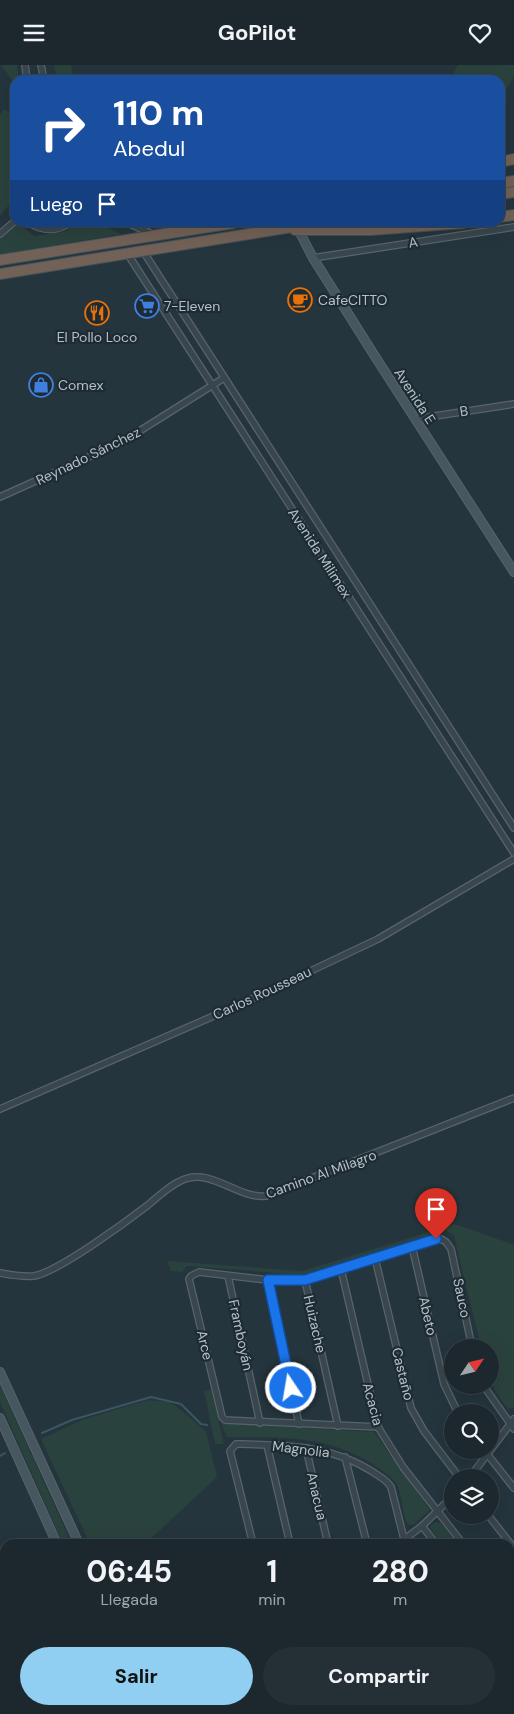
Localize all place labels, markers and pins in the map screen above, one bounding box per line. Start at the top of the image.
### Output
cafe icon: CafeCITTO [287,287,313,313]
place label: CafeCITTO [318,291,388,309]
supermarket icon: 7-Eleven [134,293,160,319]
place label: 7-Eleven [164,297,220,315]
restaurant icon: El Pollo Loco [84,300,110,326]
place label: El Pollo Loco [57,328,137,346]
shop icon: Comex [28,372,54,398]
place label: Comex [58,376,103,394]
pin [415,1188,457,1239]

